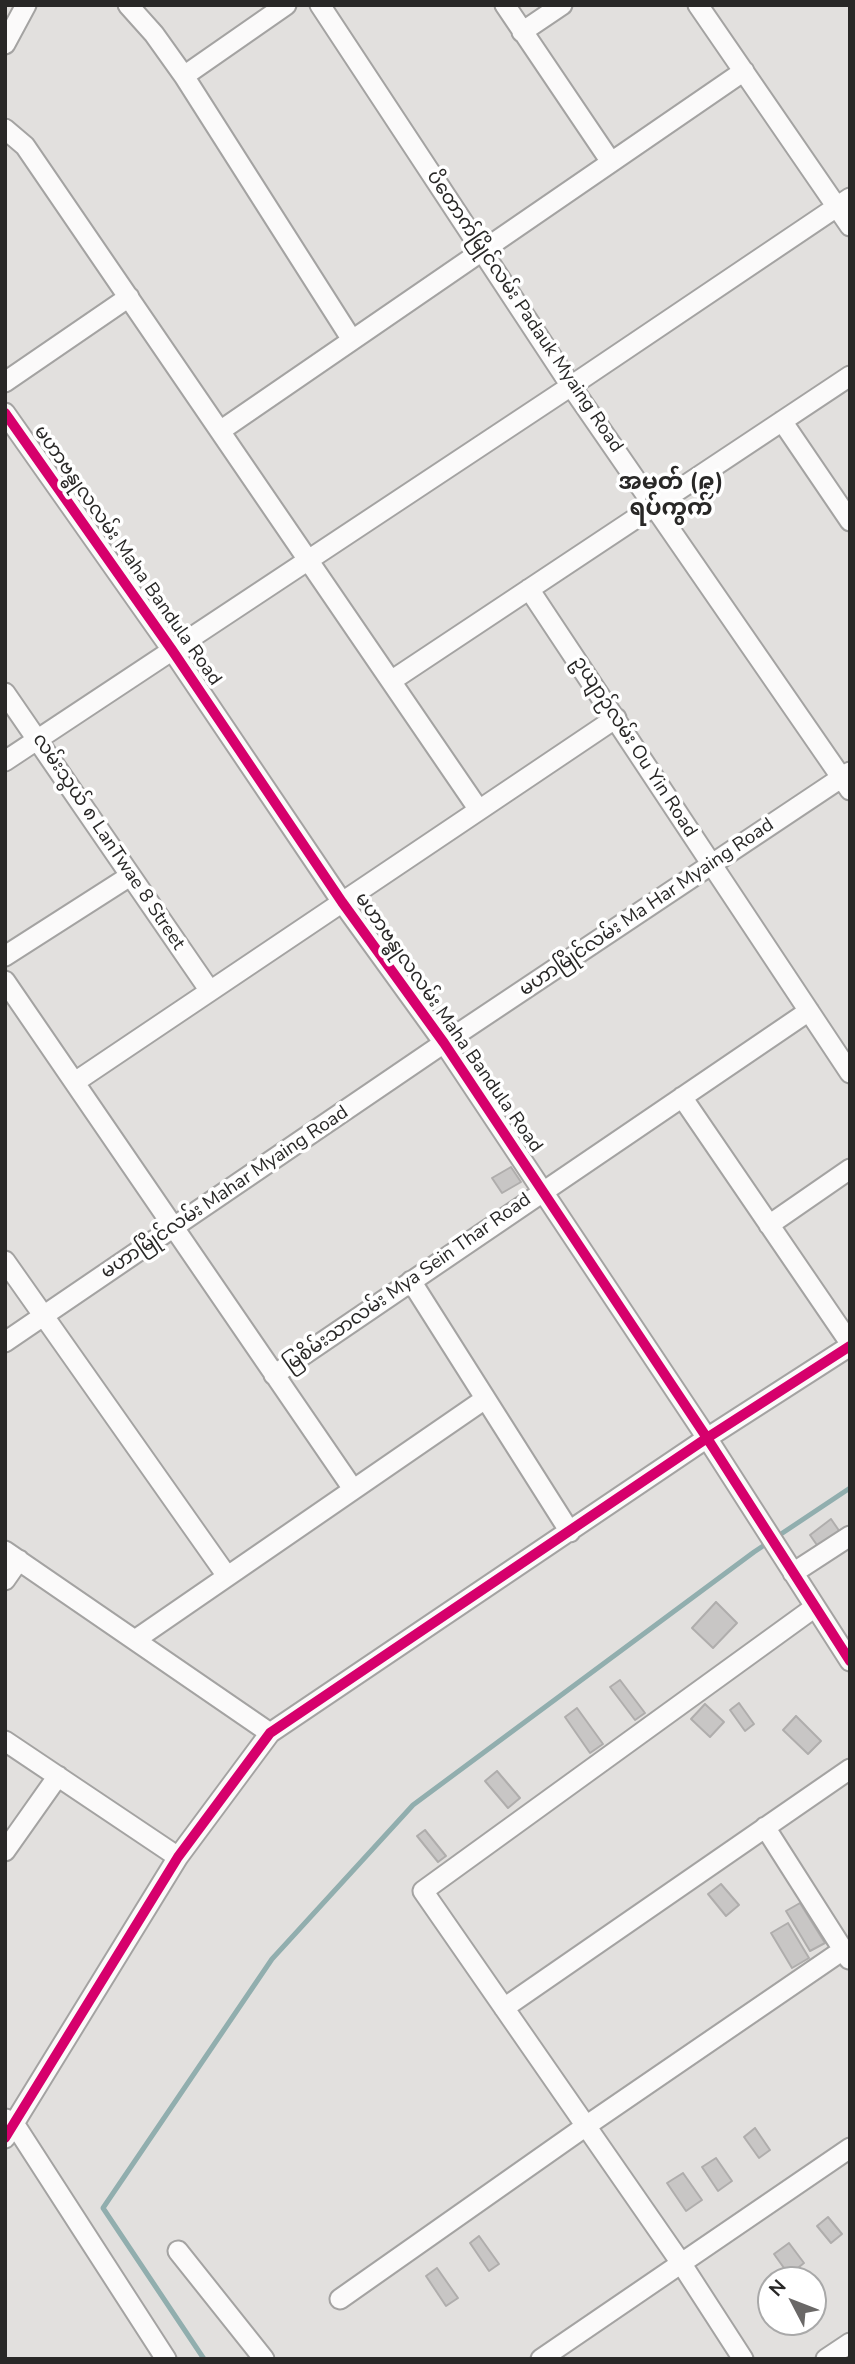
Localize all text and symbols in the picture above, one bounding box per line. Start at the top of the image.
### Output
street label: ပိတောက်မြိုင်လမ်း Padauk Myaing Road [421,167,627,457]
street label: မဟာဗန္ဓုလလမ်း Maha Bandula Road [28,422,226,690]
district label: အမှတ် (၉) ရပ်ကွက် [618,469,724,523]
street label: ဥယျာဉ်လမ်း Ou Yin Road [567,652,701,842]
street label: လမ်းသွယ် ၈ LanTwae 8 Street [27,729,189,955]
street label: မဟာမြိုင်လမ်း Ma Har Myaing Road [516,814,778,1002]
street label: မဟာဗန္ဓုလလမ်း Maha Bandula Road [349,889,547,1157]
street label: မဟာမြိုင်လမ်း Mahar Myaing Road [97,1102,353,1284]
street label: မြစိမ်းသာလမ်း Mya Sein Thar Road [280,1189,536,1377]
north arrow [757,2266,827,2336]
text: N [763,2274,792,2302]

